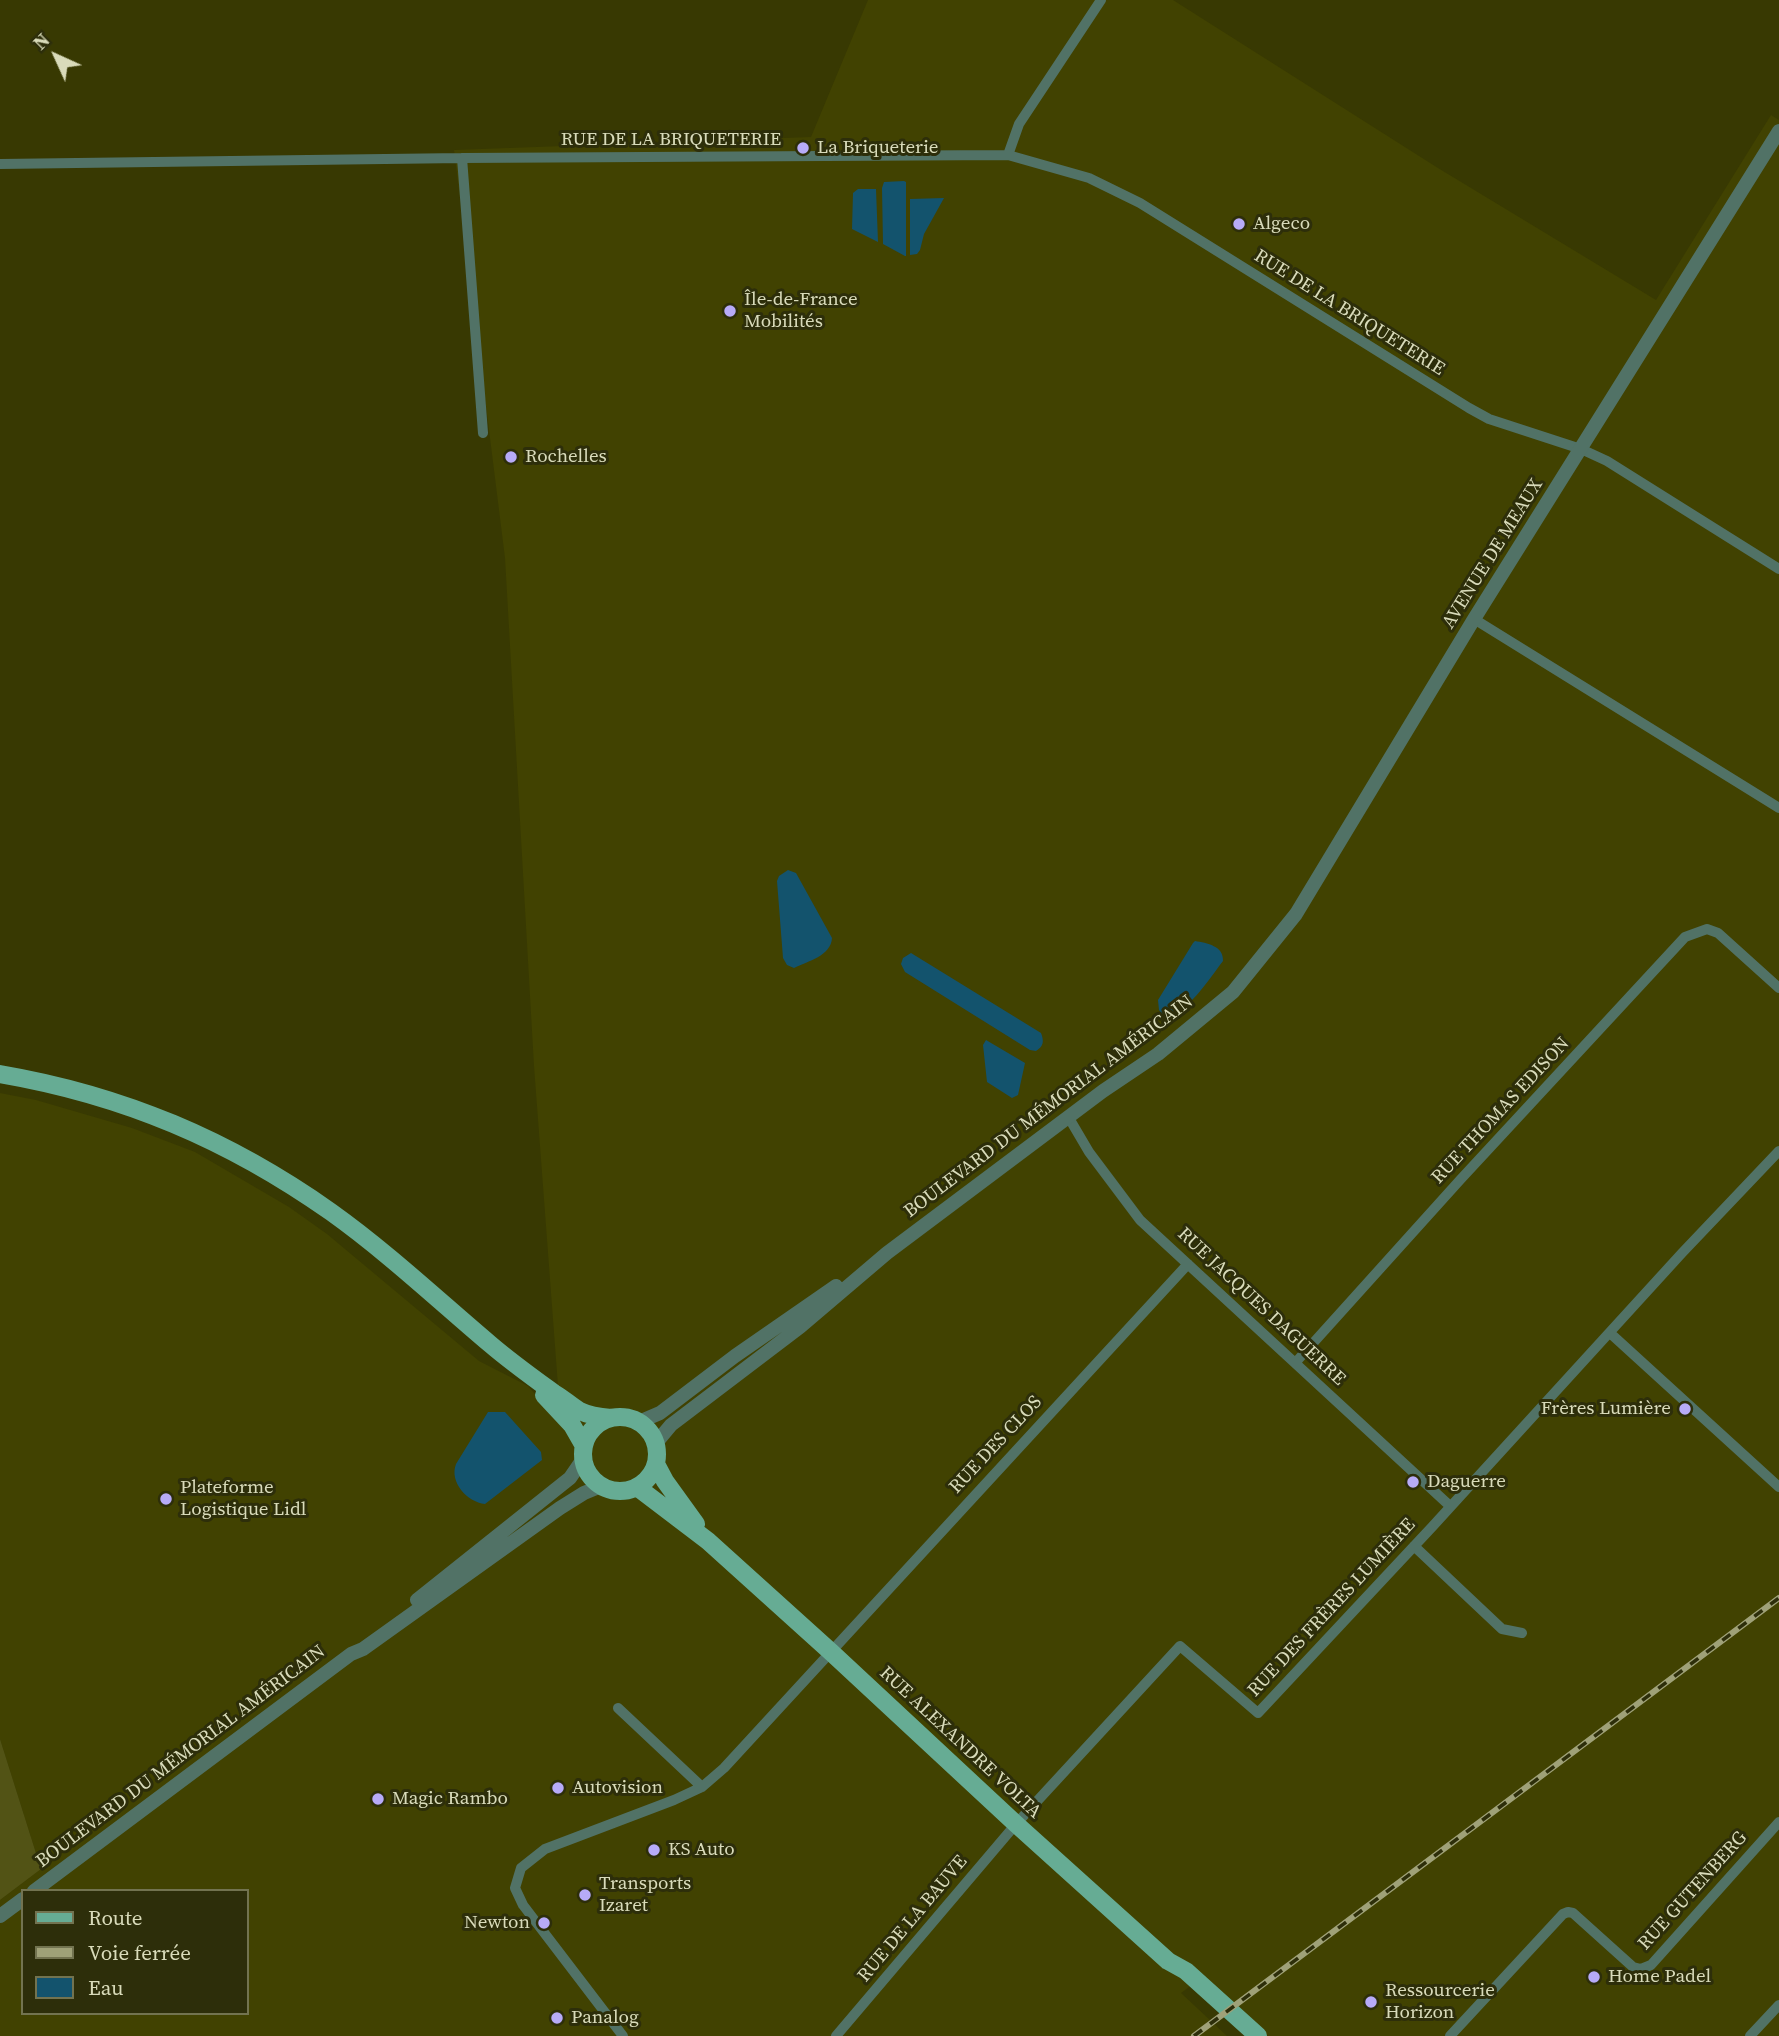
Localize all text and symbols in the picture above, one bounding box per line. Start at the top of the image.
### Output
north arrow [21,21,91,91]
text: N [27,27,55,55]
street label: RUE DE LA BRIQUETERIE [561,129,781,151]
place label: La Briqueterie [817,137,938,159]
marker: La Briqueterie [795,140,811,156]
place label: Algeco [1253,213,1310,235]
marker: Algeco [1231,216,1247,232]
street label: RUE DE LA BRIQUETERIE [1249,245,1449,381]
place label: Île-de-France Mobilités [744,289,858,333]
marker: Île-de-France Mobilités [722,303,738,319]
place label: Rochelles [525,446,607,468]
marker: Rochelles [503,449,519,465]
street label: AVENUE DE MEAUX [1438,475,1548,633]
street label: BOULEVARD DU MÉMORIAL AMÉRICAIN [900,991,1198,1223]
street label: RUE THOMAS EDISON [1427,1033,1575,1189]
street label: RUE JACQUES DAGUERRE [1172,1223,1350,1391]
street label: RUE DES CLOS [945,1391,1047,1499]
place label: Frères Lumière [1541,1398,1671,1420]
marker: Frères Lumière [1677,1401,1693,1417]
place label: Daguerre [1427,1471,1506,1493]
marker: Daguerre [1405,1474,1421,1490]
place label: Plateforme Logistique Lidl [180,1477,306,1521]
marker: Plateforme Logistique Lidl [158,1491,174,1507]
street label: RUE DES FRÈRES LUMIÈRE [1243,1514,1421,1702]
street label: BOULEVARD DU MÉMORIAL AMÉRICAIN [32,1641,330,1873]
street label: RUE ALEXANDRE VOLTA [874,1662,1046,1824]
place label: Autovision [572,1777,663,1799]
marker: Autovision [550,1780,566,1796]
place label: Magic Rambo [392,1788,508,1810]
marker: Magic Rambo [370,1791,386,1807]
street label: RUE GUTENBERG [1634,1827,1752,1955]
place label: KS Auto [668,1839,735,1861]
marker: KS Auto [646,1842,662,1858]
street label: RUE DE LA BAUVE [853,1851,973,1987]
place label: Transports Izaret [599,1873,691,1917]
marker: Transports Izaret [577,1887,593,1903]
legend [21,1889,248,2015]
text: Route [88,1903,143,1932]
place label: Newton [464,1912,530,1934]
marker: Newton [536,1915,552,1931]
text: Voie ferrée [88,1938,191,1967]
place label: Home Padel [1608,1966,1711,1988]
marker: Home Padel [1586,1969,1602,1985]
text: Eau [88,1973,124,2002]
place label: Ressourcerie Horizon [1385,1980,1495,2024]
marker: Ressourcerie Horizon [1363,1994,1379,2010]
place label: Panalog [571,2007,639,2029]
marker: Panalog [549,2010,565,2026]

